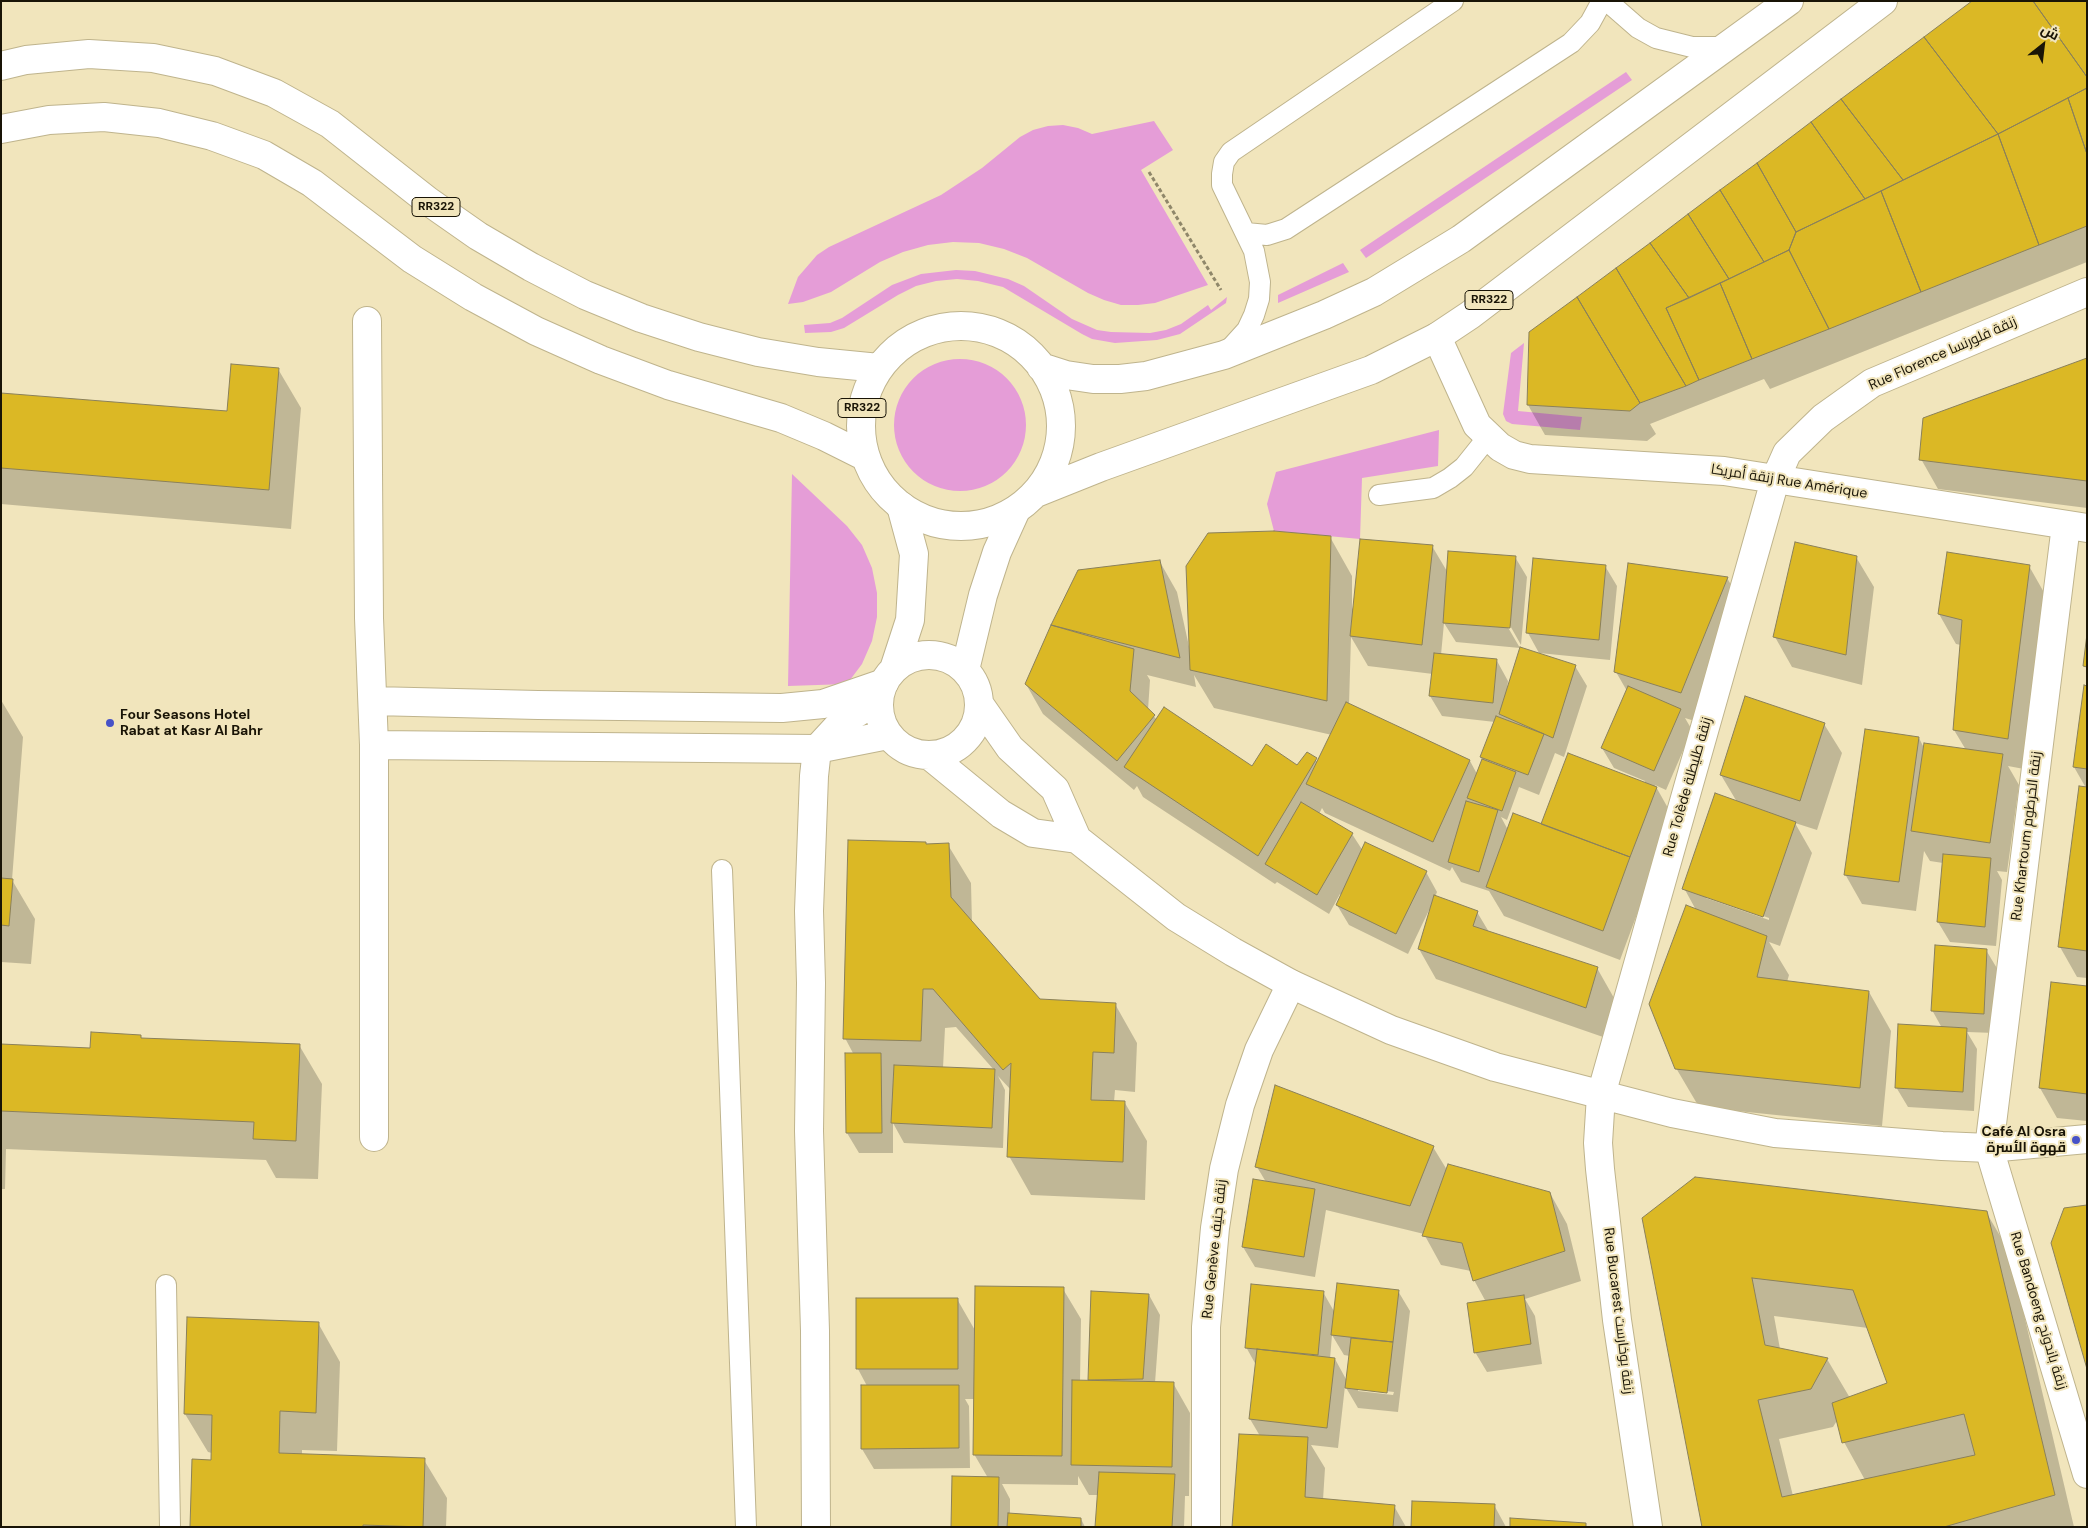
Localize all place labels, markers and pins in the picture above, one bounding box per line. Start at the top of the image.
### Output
place label: Four Seasons Hotel Rabat at Kasr Al Bahr [120,707,263,740]
marker: Four Seasons Hotel Rabat at Kasr Al Bahr [104,717,116,729]
place label: Café Al Osra قهوة الأسرة [1982,1124,2066,1156]
marker: Café Al Osra قهوة الأسرة [2070,1134,2082,1146]

